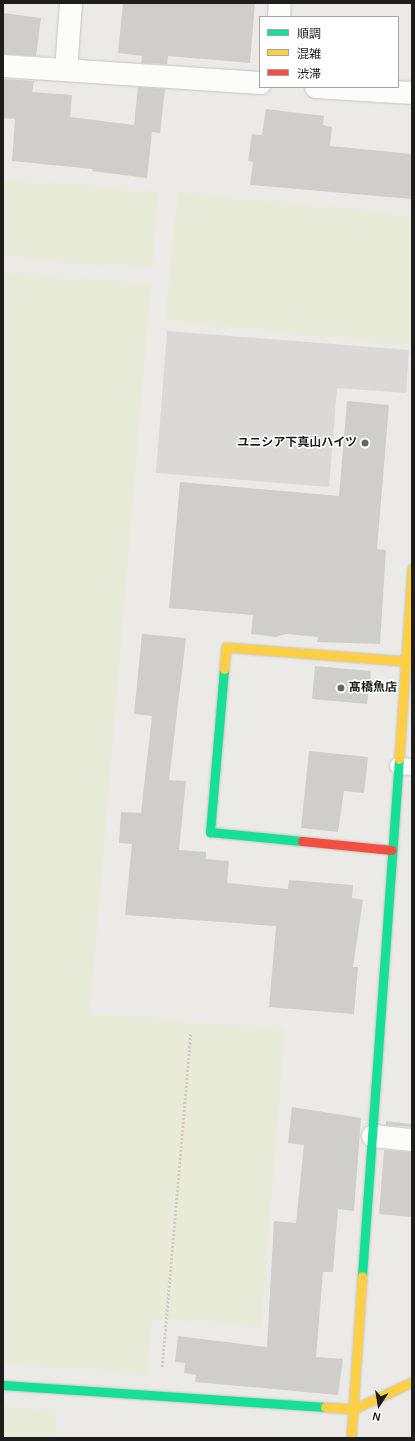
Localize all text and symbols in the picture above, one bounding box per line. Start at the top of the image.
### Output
legend [259,16,399,88]
text: 順調 [297,27,321,41]
text: 混雑 [297,47,321,61]
text: 渋滞 [297,67,321,81]
place label: ユニシア下真山ハイツ [237,436,357,450]
marker: ユニシア下真山ハイツ [360,438,370,448]
place label: 髙橋魚店 [349,681,397,695]
marker: 髙橋魚店 [336,683,346,693]
north arrow [359,1385,399,1425]
text: N [371,1410,382,1423]

